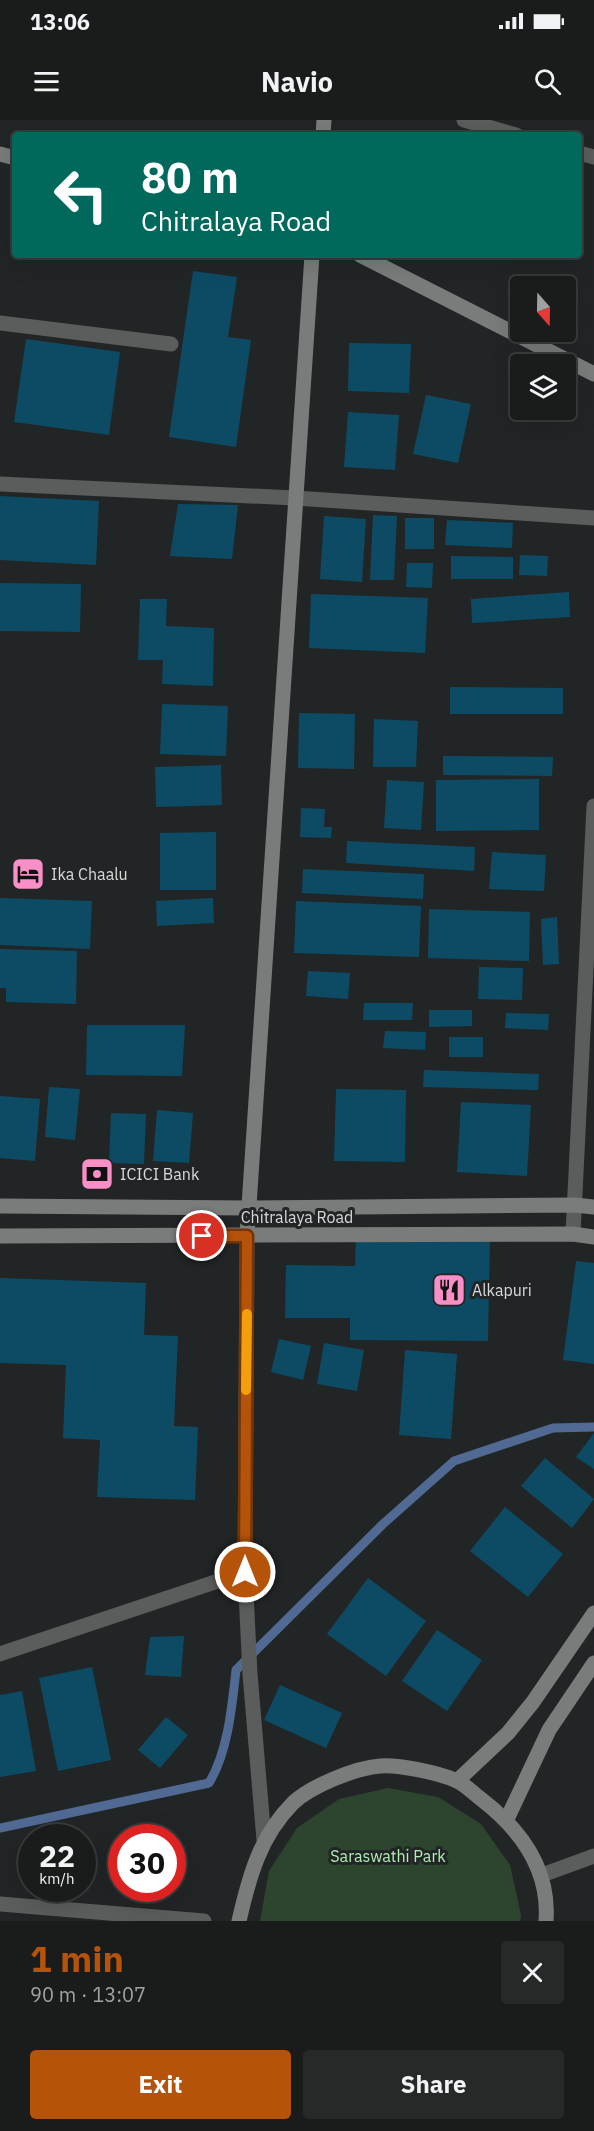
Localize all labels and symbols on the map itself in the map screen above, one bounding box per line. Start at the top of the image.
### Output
north arrow [510,276,576,342]
hotel icon: Ika Chaalu [10,856,46,892]
place label: Ika Chaalu [51,864,128,884]
bank icon: ICICI Bank [79,1156,115,1192]
place label: ICICI Bank [120,1164,200,1184]
street label: Chitralaya Road [241,1207,353,1227]
pin [176,1210,227,1261]
restaurant icon: Alkapuri [431,1272,467,1308]
place label: Alkapuri [472,1280,532,1300]
position arrow [213,1540,277,1604]
speed limit sign: 30 [108,1824,186,1902]
park label: Saraswathi Park [330,1846,446,1866]

